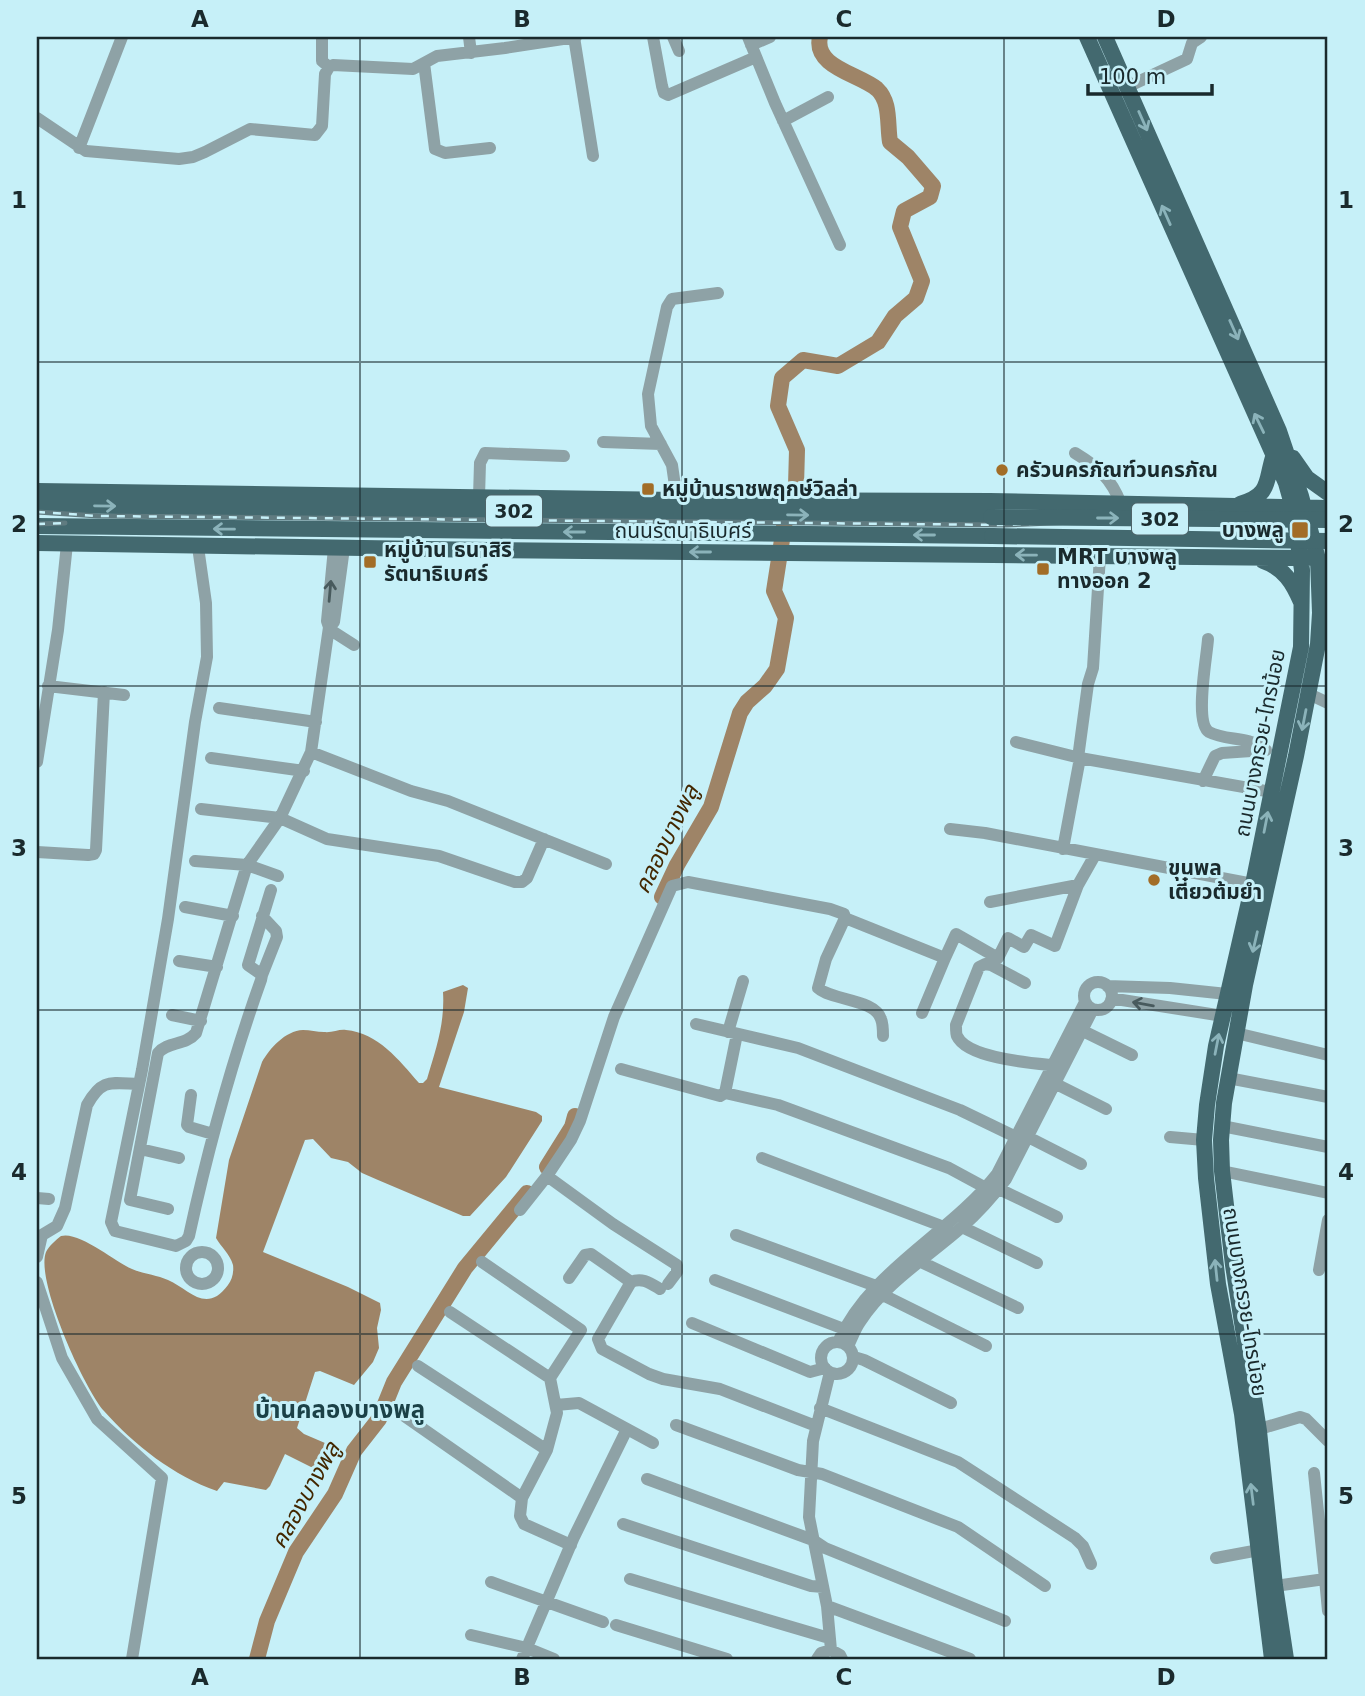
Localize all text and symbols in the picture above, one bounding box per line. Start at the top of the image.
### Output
text: A [191,6,209,32]
text: B [513,6,531,32]
text: C [836,6,852,32]
text: D [1156,6,1176,32]
scale bar [1088,52,1213,96]
text: 100 m [1099,65,1166,89]
one-way arrow [1137,110,1150,132]
text: 1 [11,187,27,213]
text: 1 [1338,187,1354,213]
one-way arrow [1159,205,1172,227]
one-way arrow [1229,318,1242,340]
one-way arrow [1252,413,1266,434]
place label: ครัวนครภัณฑ์วนครภัณ [1016,458,1218,482]
marker: ครัวนครภัณฑ์วนครภัณ [994,462,1010,478]
place label: หมู่บ้านราชพฤกษ์วิลล่า [662,477,858,502]
marker: หมู่บ้านราชพฤกษ์วิลล่า [640,481,656,497]
road number: 302 [486,496,542,526]
one-way arrow [93,499,116,513]
road number: 302 [1132,504,1188,534]
one-way arrow [786,508,809,522]
text: 2 [11,511,27,537]
text: 2 [1338,511,1354,537]
one-way arrow [1097,512,1120,525]
place label: บางพลู [1222,518,1284,543]
street label: ถนนรัตนาธิเบศร์ [615,519,752,543]
marker: บางพลู [1290,520,1310,540]
one-way arrow [213,522,236,536]
one-way arrow [563,525,586,539]
one-way arrow [913,528,936,542]
place label: หมู่บ้าน ธนาสิริ รัตนาธิเบศร์ [384,538,512,586]
one-way arrow [688,545,711,559]
place label: MRT บางพลู ทางออก 2 [1057,545,1177,593]
one-way arrow [1015,548,1038,562]
marker: หมู่บ้าน ธนาสิริ รัตนาธิเบศร์ [362,554,378,570]
marker: MRT บางพลู ทางออก 2 [1035,561,1051,577]
one-way arrow [324,580,337,603]
street label: ถนนบางกรวย-ไทรน้อย [1230,647,1290,839]
one-way arrow [1296,708,1310,731]
water label: คลองบางพลู [629,780,706,898]
one-way arrow [1259,811,1273,834]
text: 3 [11,835,27,861]
text: 3 [1338,835,1354,861]
place label: ขุนพล เตี๋ยวต้มยำ [1168,856,1262,904]
marker: ขุนพล เตี๋ยวต้มยำ [1146,872,1162,888]
one-way arrow [1247,930,1261,953]
one-way arrow [1132,997,1155,1010]
one-way arrow [1211,1033,1224,1056]
text: 4 [11,1159,27,1185]
text: 4 [1338,1159,1354,1185]
street label: ถนนบางกรวย-ไทรน้อย [1218,1206,1272,1398]
one-way arrow [1209,1259,1222,1282]
district label: บ้านคลองบางพลู [255,1396,425,1425]
water label: คลองบางพลู [265,1437,347,1554]
text: 5 [11,1483,27,1509]
one-way arrow [1245,1483,1258,1506]
text: 5 [1338,1483,1354,1509]
text: A [191,1664,209,1690]
text: B [513,1664,531,1690]
text: C [836,1664,852,1690]
text: D [1156,1664,1176,1690]

